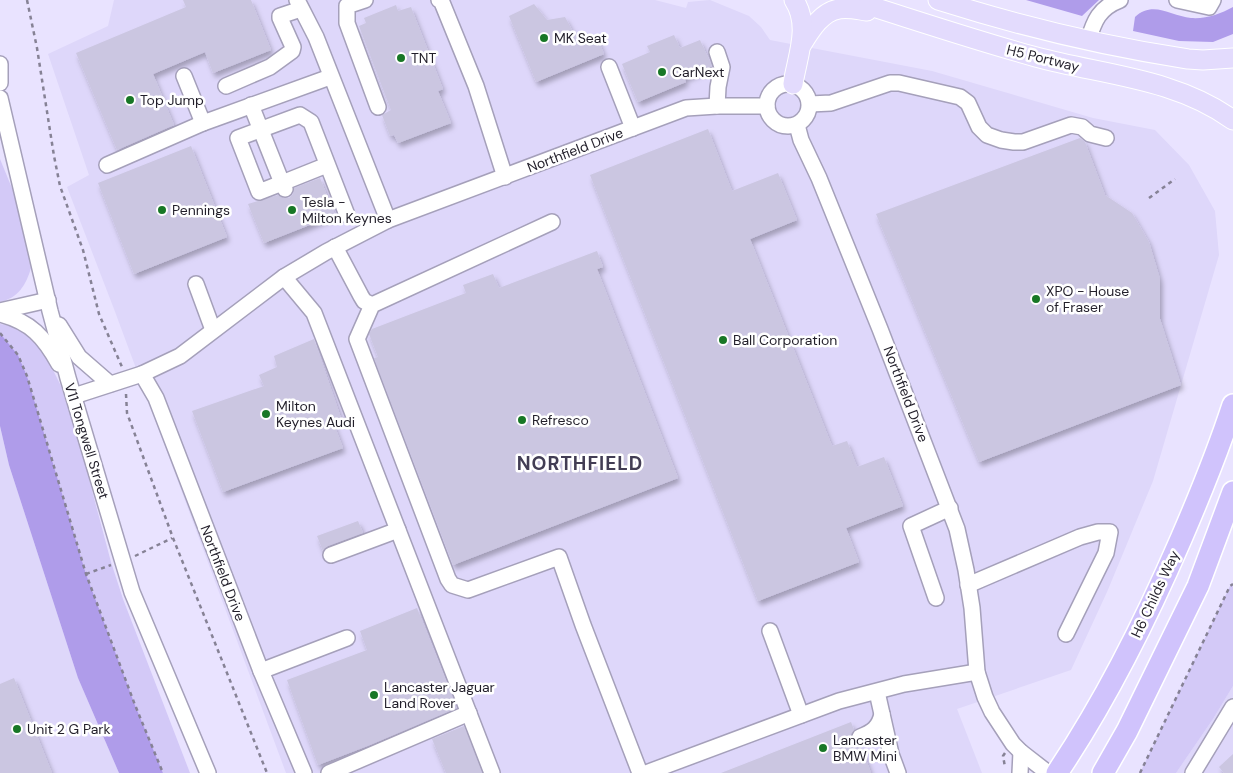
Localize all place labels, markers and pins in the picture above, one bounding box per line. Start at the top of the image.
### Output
place label: MK Seat [554,29,607,47]
marker: MK Seat [538,32,550,44]
place label: TNT [411,49,437,67]
marker: TNT [395,52,407,64]
place label: CarNext [672,63,725,81]
marker: CarNext [656,66,668,78]
place label: Top Jump [140,91,204,109]
marker: Top Jump [124,94,136,106]
place label: Tesla - Milton Keynes [302,193,392,227]
place label: Pennings [172,201,230,219]
marker: Pennings [156,204,168,216]
marker: Tesla - Milton Keynes [286,204,298,216]
place label: XPO - House of Fraser [1046,282,1129,316]
marker: XPO - House of Fraser [1030,293,1042,305]
place label: Ball Corporation [733,331,837,349]
marker: Ball Corporation [717,334,729,346]
place label: Milton Keynes Audi [276,397,355,431]
marker: Milton Keynes Audi [260,408,272,420]
place label: Refresco [532,411,589,429]
marker: Refresco [516,414,528,426]
place label: Lancaster Jaguar Land Rover [384,678,495,712]
marker: Lancaster Jaguar Land Rover [368,689,380,701]
place label: Unit 2 G Park [27,720,111,738]
marker: Unit 2 G Park [11,723,23,735]
place label: Lancaster BMW Mini [833,731,897,765]
marker: Lancaster BMW Mini [817,742,829,754]

